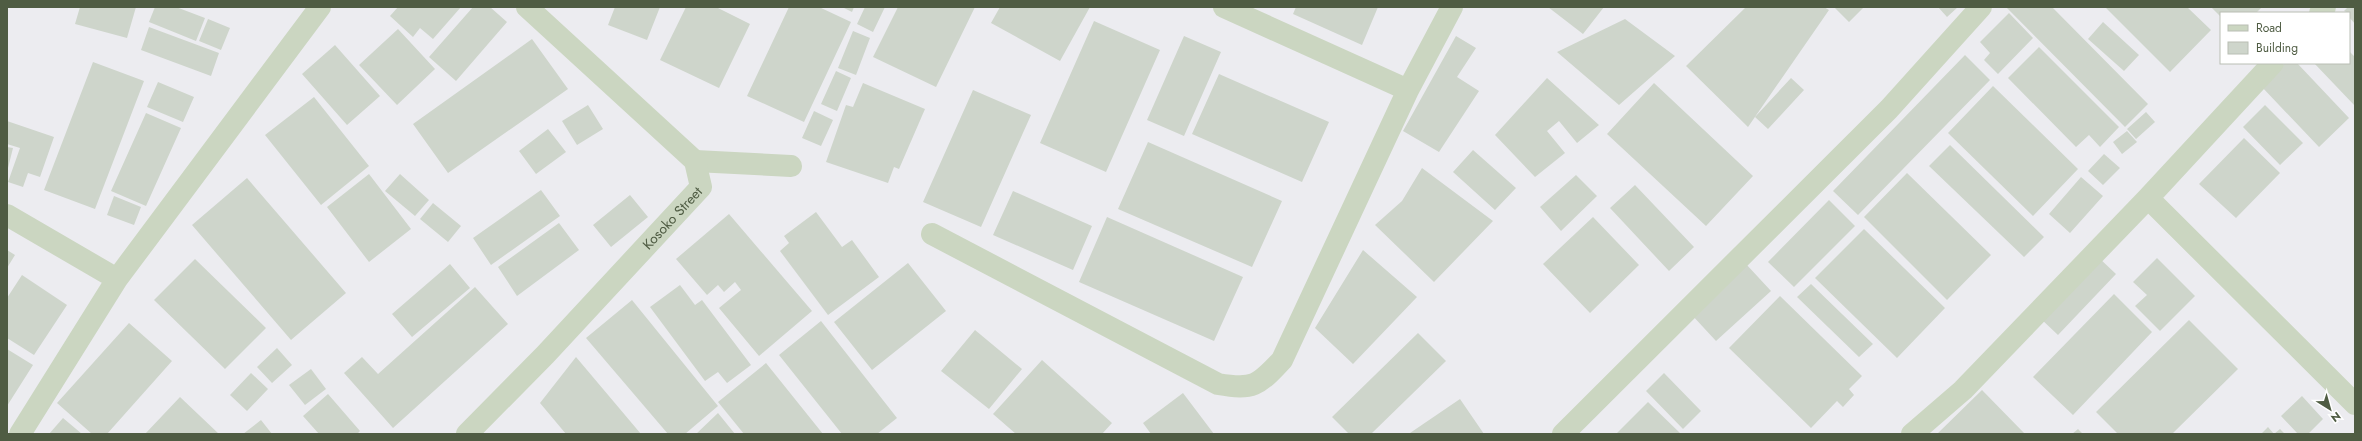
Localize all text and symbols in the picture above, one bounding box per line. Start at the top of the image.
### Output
legend [2220,12,2350,64]
text: Road [2256,19,2282,37]
text: Building [2256,39,2298,57]
street label: Kosoko Street [638,181,707,254]
north arrow [2310,389,2350,429]
text: N [2328,408,2344,426]

